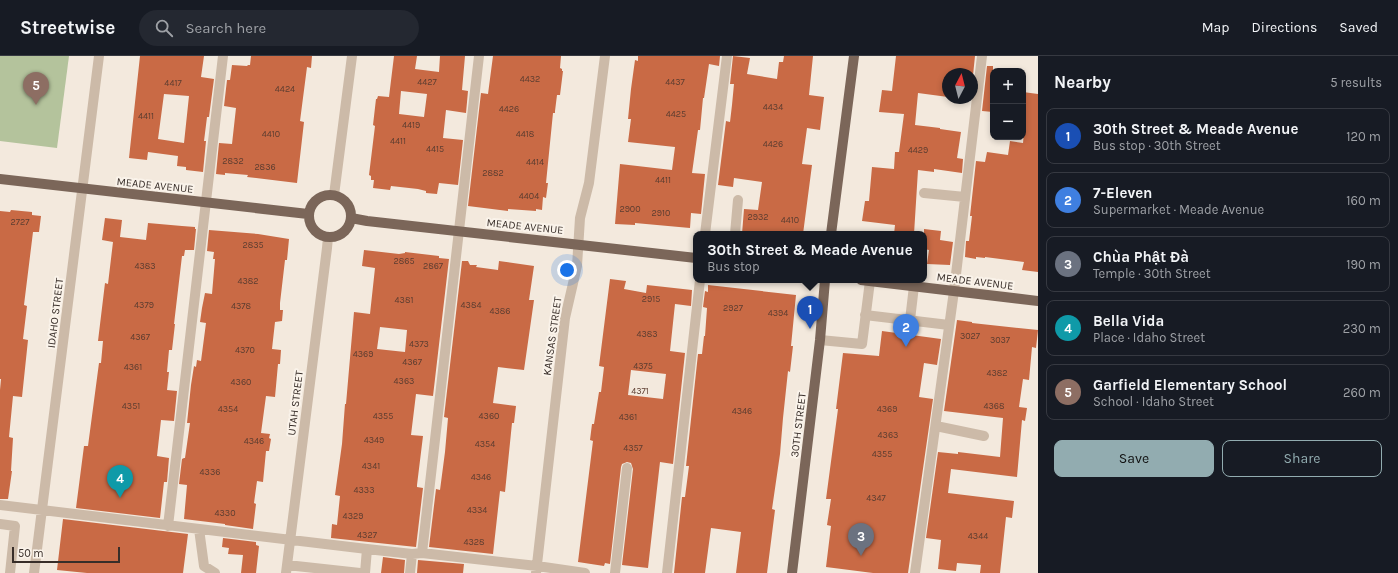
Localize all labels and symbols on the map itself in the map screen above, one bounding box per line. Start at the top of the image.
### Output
north arrow [942,68,978,104]
pin: 5 [23,72,49,105]
house number: 4432 [520,74,540,84]
house number: 4427 [417,77,438,87]
house number: 4437 [665,77,686,87]
house number: 4417 [164,78,182,88]
house number: 4424 [275,84,295,94]
house number: 4434 [763,102,783,112]
house number: 4426 [499,104,519,114]
house number: 4425 [666,109,686,119]
house number: 4411 [138,111,154,121]
house number: 4419 [402,120,420,130]
house number: 4410 [262,129,280,139]
house number: 4418 [516,129,535,139]
house number: 4411 [390,136,406,146]
house number: 4426 [763,139,783,149]
house number: 4415 [426,144,444,154]
house number: 4429 [908,145,928,155]
house number: 2832 [222,156,244,166]
house number: 4414 [526,157,544,167]
house number: 2836 [254,162,276,172]
house number: 2882 [482,168,504,178]
street label: MEADE AVENUE [116,175,194,196]
house number: 4411 [655,175,671,185]
house number: 4404 [519,191,539,201]
house number: 2900 [619,204,641,214]
house number: 2910 [652,208,670,218]
house number: 2932 [748,212,768,222]
house number: 4410 [781,215,799,225]
street label: MEADE AVENUE [486,216,564,237]
house number: 2727 [11,217,30,227]
house number: 2835 [242,240,264,250]
house number: 2865 [394,256,414,266]
your location [557,260,577,280]
house number: 4383 [134,261,156,271]
house number: 2867 [423,261,444,271]
street label: MEADE AVENUE [936,270,1014,293]
house number: 4382 [237,276,259,286]
street label: IDAHO STREET [45,277,66,349]
house number: 2915 [642,294,660,304]
house number: 4381 [395,295,413,305]
street label: KANSAS STREET [541,295,565,376]
pin: 1 [797,296,823,329]
house number: 4379 [134,300,154,310]
house number: 4384 [461,300,481,310]
house number: 4378 [231,301,252,311]
house number: 2927 [723,303,744,313]
house number: 4386 [489,306,511,316]
house number: 4394 [768,308,788,318]
pin: 2 [893,314,919,347]
house number: 4383 [636,329,658,339]
house number: 3027 [960,331,981,341]
house number: 4367 [130,332,151,342]
house number: 3037 [990,335,1011,345]
house number: 4373 [409,339,429,349]
house number: 4370 [235,345,255,355]
house number: 4369 [353,349,373,359]
house number: 4367 [402,357,423,367]
house number: 4375 [633,361,653,371]
house number: 4361 [124,362,142,372]
house number: 4382 [986,368,1008,378]
street label: UTAH STREET [285,369,306,436]
house number: 4363 [394,376,414,386]
house number: 4360 [231,377,251,387]
house number: 4371 [631,386,649,396]
street label: 30TH STREET [788,391,809,458]
house number: 4351 [122,401,140,411]
house number: 4368 [983,401,1005,411]
house number: 4354 [218,404,238,414]
house number: 4369 [877,404,897,414]
house number: 4346 [732,406,752,416]
house number: 4355 [373,411,393,421]
house number: 4360 [479,411,499,421]
house number: 4361 [619,412,637,422]
house number: 4363 [878,430,898,440]
house number: 4349 [364,435,384,445]
house number: 4346 [244,436,264,446]
house number: 4354 [475,439,495,449]
house number: 4357 [623,443,644,453]
house number: 4355 [872,449,892,459]
house number: 4341 [362,461,380,471]
pin: 4 [107,465,133,498]
house number: 4336 [200,467,220,477]
house number: 4346 [471,472,491,482]
house number: 4333 [354,485,374,495]
house number: 4347 [866,493,887,503]
house number: 4334 [467,505,487,515]
house number: 4330 [215,508,236,518]
house number: 4329 [343,511,363,521]
pin: 3 [848,523,874,556]
house number: 4327 [357,530,378,540]
house number: 4344 [968,531,988,541]
house number: 4328 [463,537,485,547]
scale bar [12,545,120,564]

